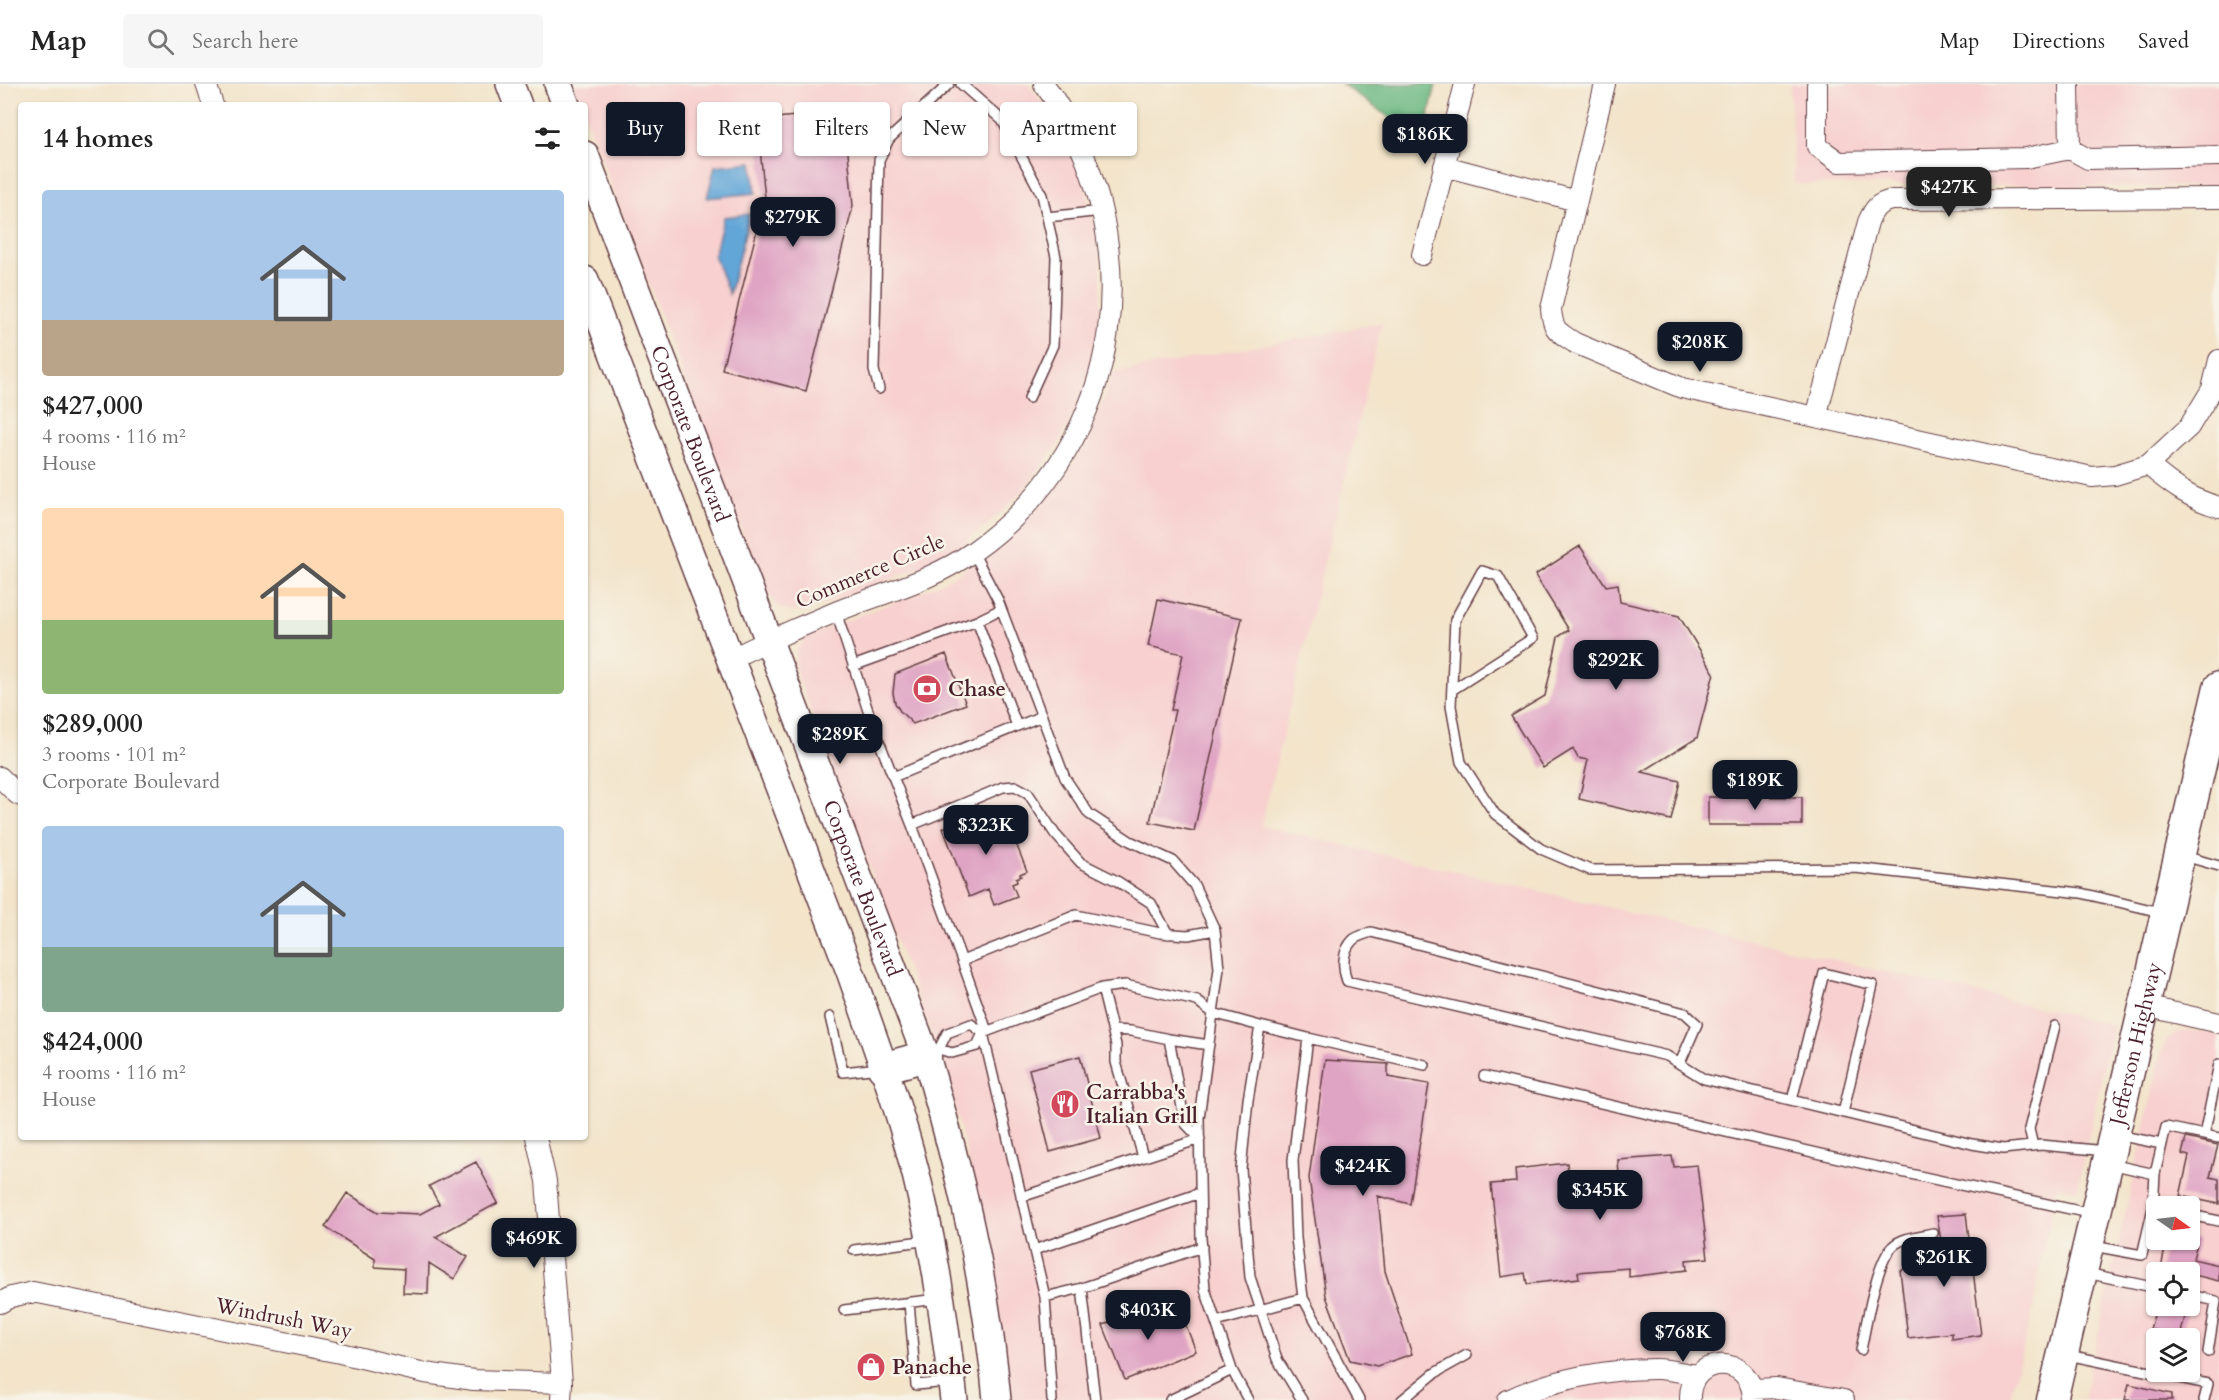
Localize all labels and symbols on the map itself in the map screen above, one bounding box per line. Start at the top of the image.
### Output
pin: $186K [1383,114,1467,165]
pin: $427K [1907,167,1991,218]
pin: $279K [751,197,835,248]
pin: $208K [1658,322,1742,373]
street label: Corporate Boulevard [643,341,737,526]
street label: Commerce Circle [791,527,949,616]
pin: $292K [1574,640,1658,691]
bank icon: Chase [911,673,943,705]
place label: Chase [948,675,1006,704]
pin: $289K [798,714,882,765]
pin: $189K [1713,760,1797,811]
street label: Corporate Boulevard [815,796,909,981]
pin: $323K [944,805,1028,856]
street label: Jefferson Highway [2102,960,2169,1131]
place label: Carrabba's Italian Grill [1086,1078,1198,1131]
restaurant icon: Carrabba's Italian Grill [1049,1088,1081,1120]
pin: $424K [1321,1146,1405,1197]
pin: $345K [1558,1170,1642,1221]
north arrow [2146,1196,2200,1250]
pin: $469K [492,1218,576,1269]
pin: $261K [1902,1237,1986,1288]
pin: $403K [1106,1290,1190,1341]
street label: Windrush Way [212,1291,355,1346]
pin: $768K [1641,1312,1725,1363]
shop icon: Panache [855,1351,887,1383]
place label: Panache [892,1353,972,1382]

